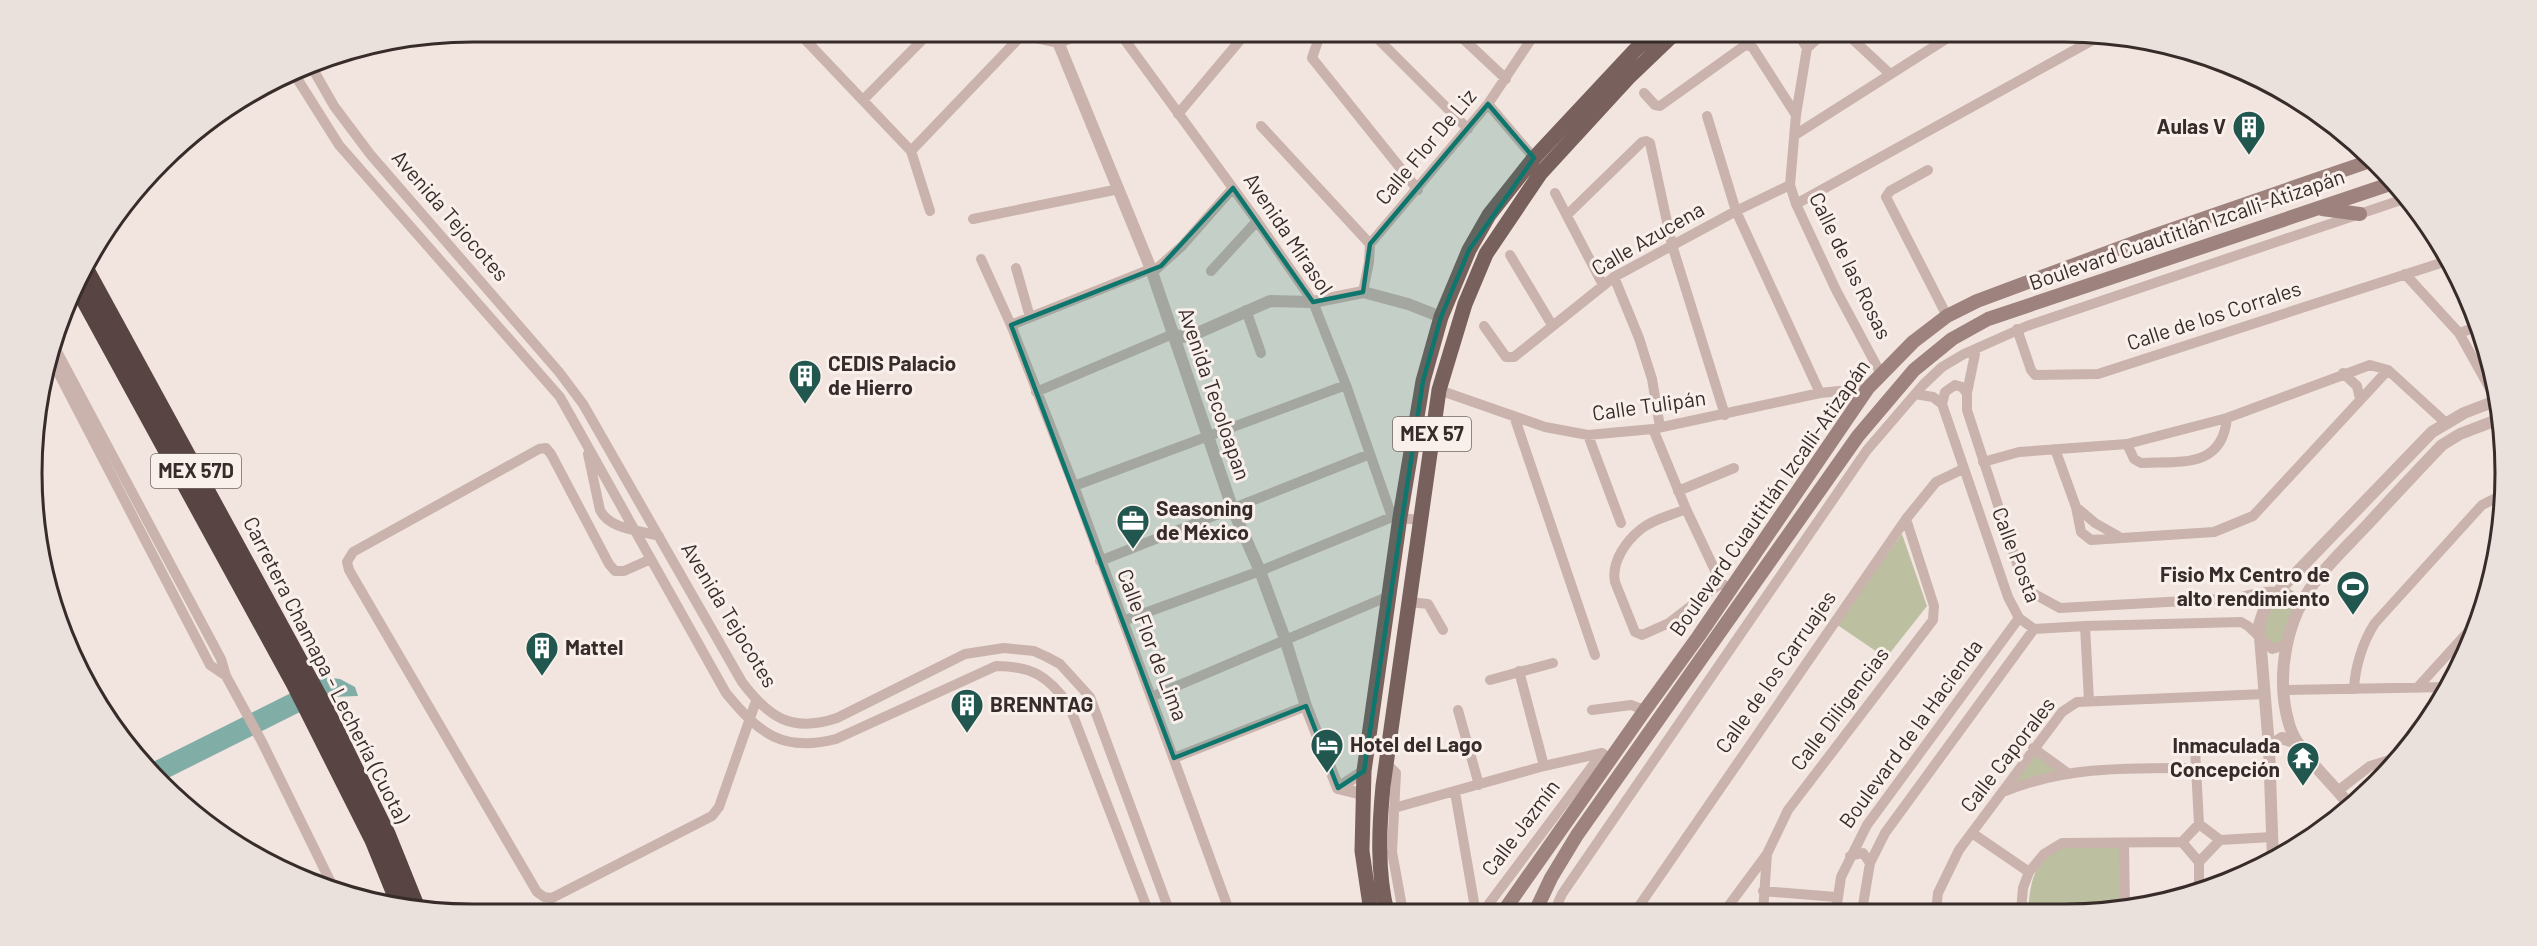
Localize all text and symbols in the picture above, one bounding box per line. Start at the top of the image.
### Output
street label: Calle Flor De Liz [1369,83,1481,209]
building icon: Aulas V [2231,109,2267,156]
place label: Aulas V [2156,113,2226,138]
street label: Avenida Tejocotes [388,145,515,285]
street label: Boulevard Cuautitlán Izcalli-Atizapán [2026,163,2347,294]
street label: Avenida Mirasol [1239,168,1339,299]
street label: Calle de las Rosas [1805,188,1898,343]
street label: Calle Azucena [1587,195,1708,280]
street label: Calle de los Corrales [2123,275,2304,355]
street label: Avenida Tecoloapan [1174,304,1257,483]
place label: CEDIS Palacio de Hierro [828,350,956,399]
street label: Boulevard Cuautitlán Izcalli-Atizapán [1663,354,1874,640]
building icon: CEDIS Palacio de Hierro [787,358,823,405]
street label: Calle Tulipán [1590,384,1707,425]
road number: MEX 57 [1393,417,1471,451]
road number: MEX 57D [151,454,241,488]
place label: Seasoning de México [1156,495,1253,544]
office icon: Seasoning de México [1115,503,1151,550]
street label: Calle Posta [1988,503,2047,606]
street label: Carretera Chamapa - Lechería (Cuota) [239,512,416,827]
street label: Avenida Tejocotes [677,537,783,691]
place label: Fisio Mx Centro de alto rendimiento [2160,561,2330,610]
street label: Calle Flor de Lima [1113,565,1194,724]
sports icon: Fisio Mx Centro de alto rendimiento [2335,569,2371,616]
street label: Calle de los Carruajes [1709,585,1840,757]
building icon: Mattel [524,630,560,677]
place label: Mattel [565,634,623,659]
street label: Boulevard de la Hacienda [1833,634,1987,832]
street label: Calle Diligencias [1784,642,1893,775]
building icon: BRENNTAG [949,687,985,734]
place label: BRENNTAG [990,691,1093,716]
street label: Calle Caporales [1954,692,2059,816]
hotel icon: Hotel del Lago [1309,727,1345,774]
place label: Hotel del Lago [1350,731,1482,756]
place label: Inmaculada Concepción [2170,732,2280,781]
temple icon: Inmaculada Concepción [2285,740,2321,787]
street label: Calle Jazmín [1476,774,1564,880]

